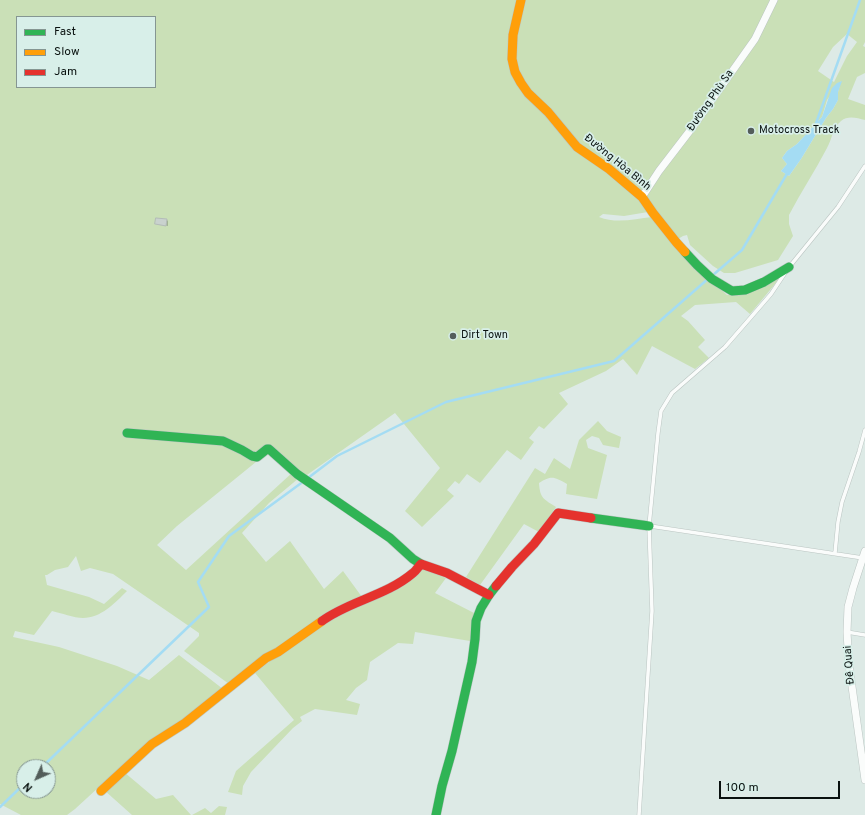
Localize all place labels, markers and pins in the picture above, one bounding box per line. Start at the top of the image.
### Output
place label: Motocross Track [759,124,840,138]
marker: Motocross Track [746,126,756,136]
place label: Dirt Town [461,329,508,343]
marker: Dirt Town [448,331,458,341]

